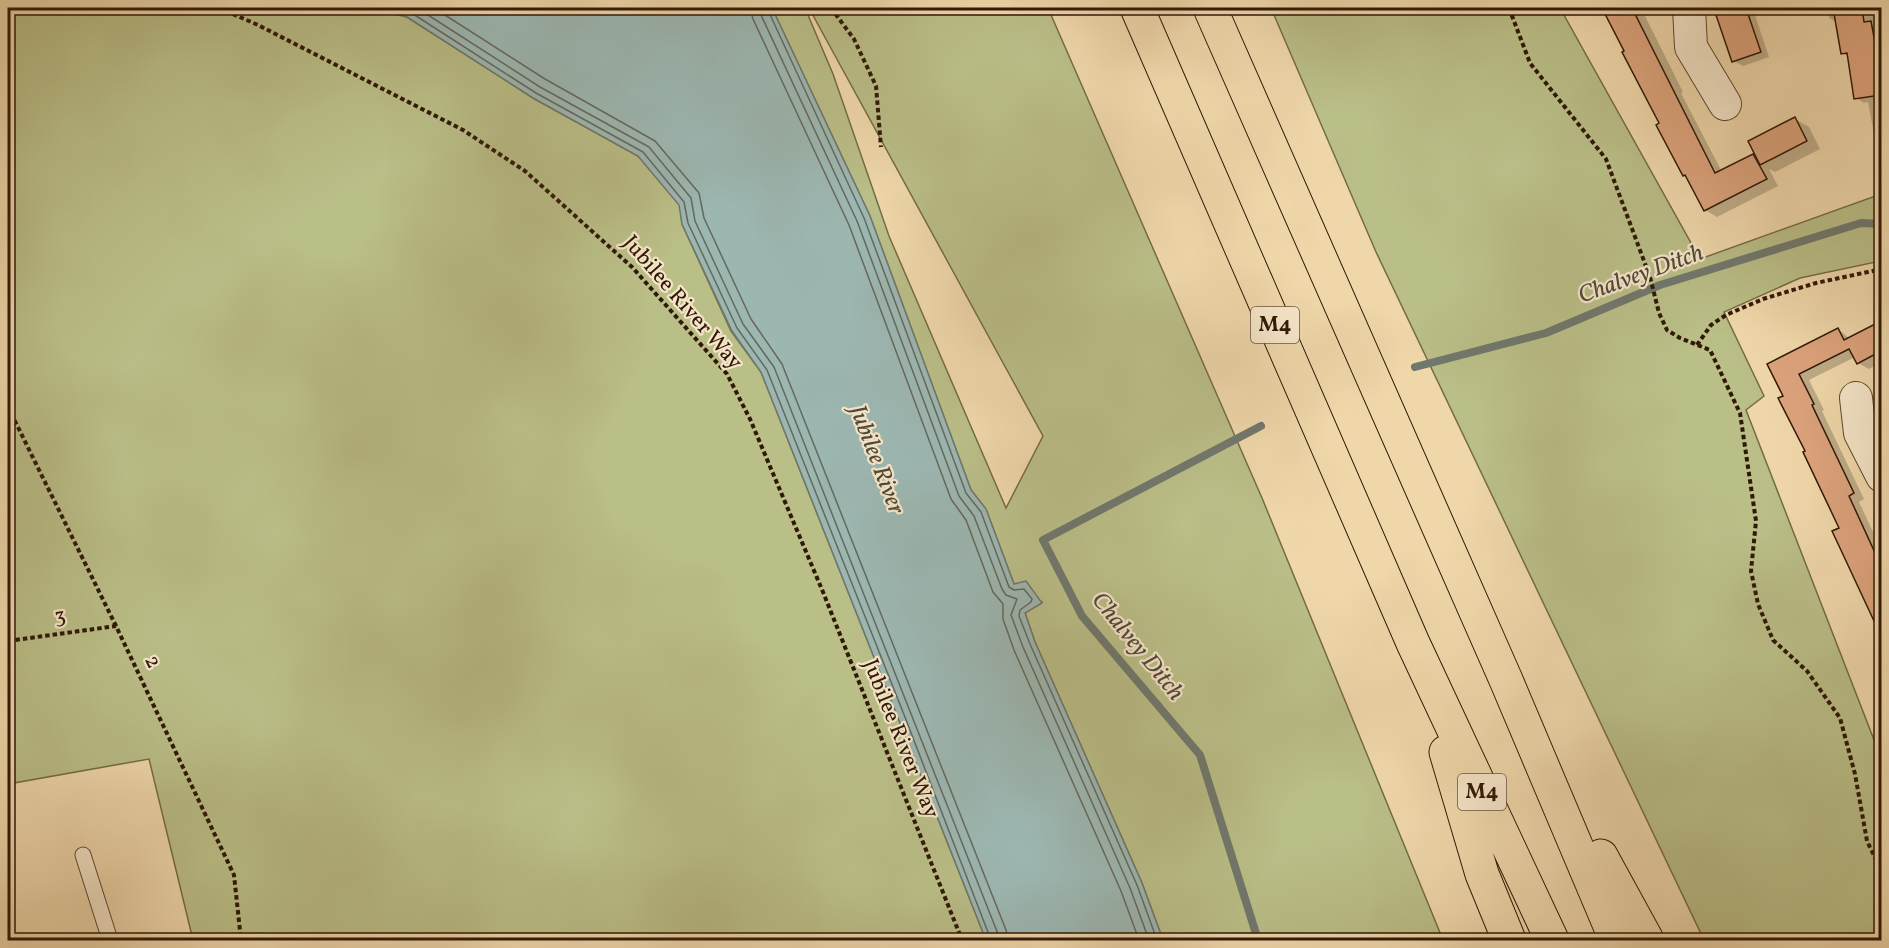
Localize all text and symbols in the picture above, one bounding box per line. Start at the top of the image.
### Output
street label: Jubilee River Way [615,229,749,377]
water label: Chalvey Ditch [1574,237,1708,313]
road number: M4 [1251,307,1299,343]
water label: Jubilee River [839,399,913,521]
water label: Chalvey Ditch [1083,585,1192,709]
street label: 3 [52,601,68,633]
street label: 2 [135,650,169,674]
street label: Jubilee River Way [854,655,946,823]
road number: M4 [1458,774,1506,810]

